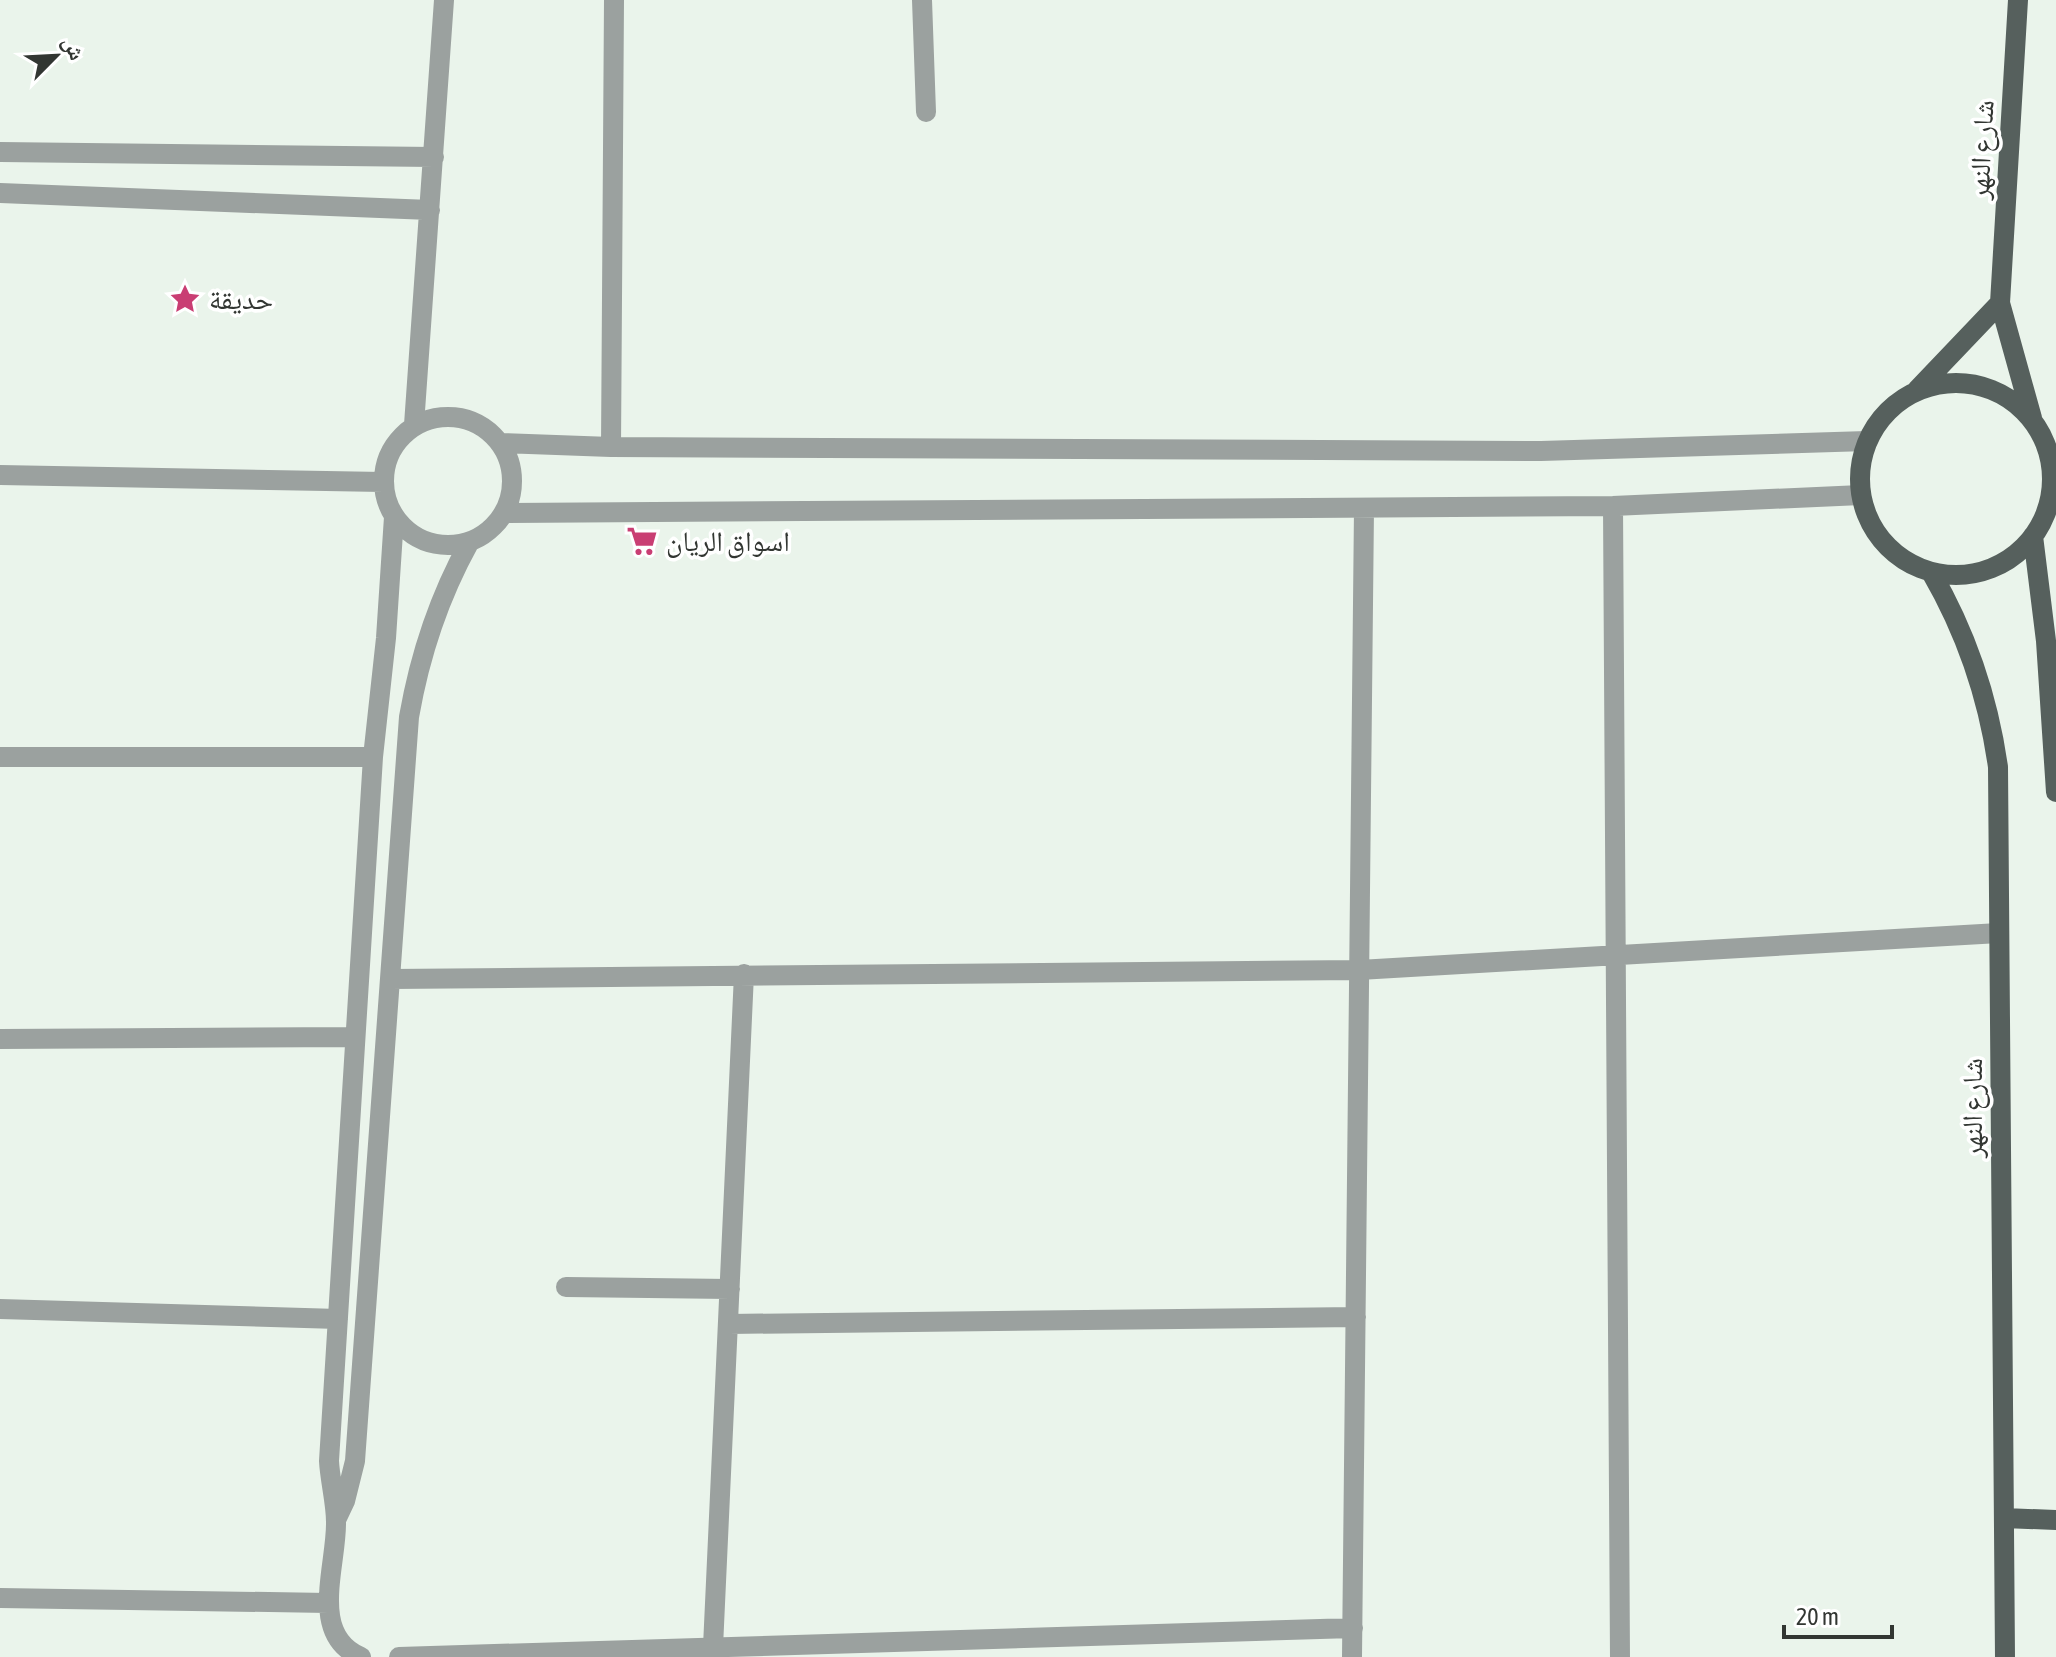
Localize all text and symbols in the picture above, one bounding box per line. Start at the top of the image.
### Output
north arrow [16,16,96,96]
text: ش [57,32,91,64]
street label: شارع النهر [1962,99,2002,202]
place icon: حديقة [168,282,202,316]
place label: حديقة [209,283,273,315]
supermarket icon: اسواق الريان [625,524,659,558]
place label: اسواق الريان [666,525,790,559]
street label: شارع النهر [1956,1058,1990,1159]
scale bar [1784,1589,1892,1639]
text: 20 m [1796,1603,1839,1630]

